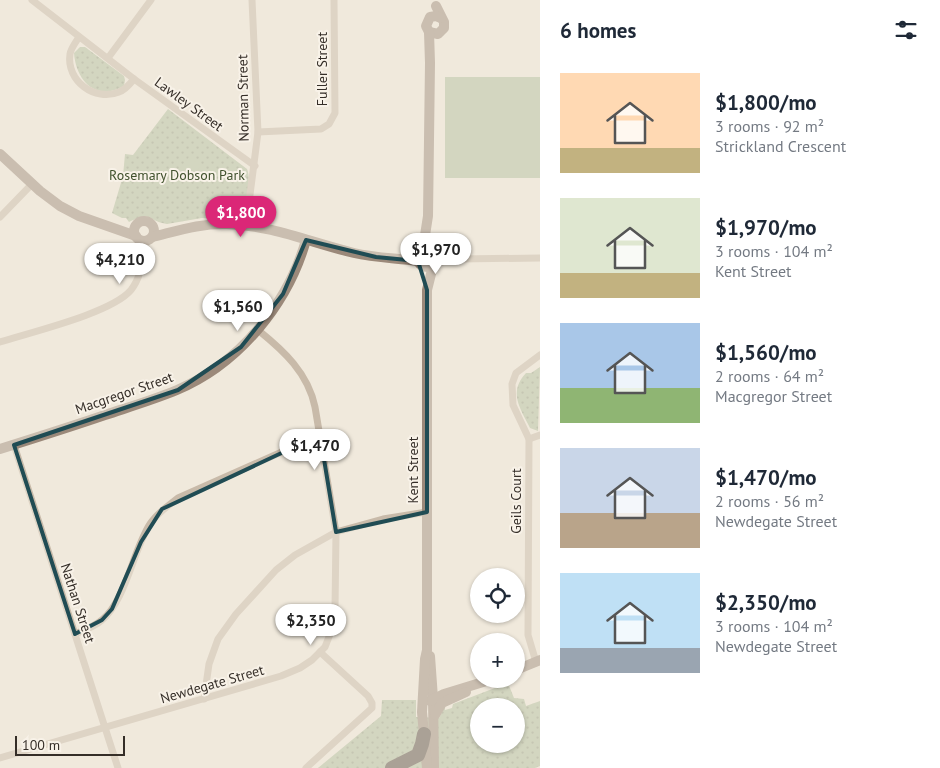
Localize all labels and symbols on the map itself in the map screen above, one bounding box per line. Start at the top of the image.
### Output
street label: Fuller Street [313,32,331,106]
street label: Norman Street [233,54,253,142]
street label: Lawley Street [151,73,227,135]
park label: Rosemary Dobson Park [109,166,245,184]
pin: $1,800 [200,196,282,238]
pin: $1,970 [395,232,477,275]
pin: $4,210 [79,242,161,285]
pin: $1,560 [197,290,279,332]
street label: Macgregor Street [73,368,176,418]
pin: $1,470 [274,428,356,471]
street label: Kent Street [404,436,422,503]
street label: Geils Court [507,468,525,534]
street label: Nathan Street [57,561,99,645]
pin: $2,350 [270,604,352,646]
street label: Newdegate Street [158,661,266,707]
scale bar [15,733,125,756]

